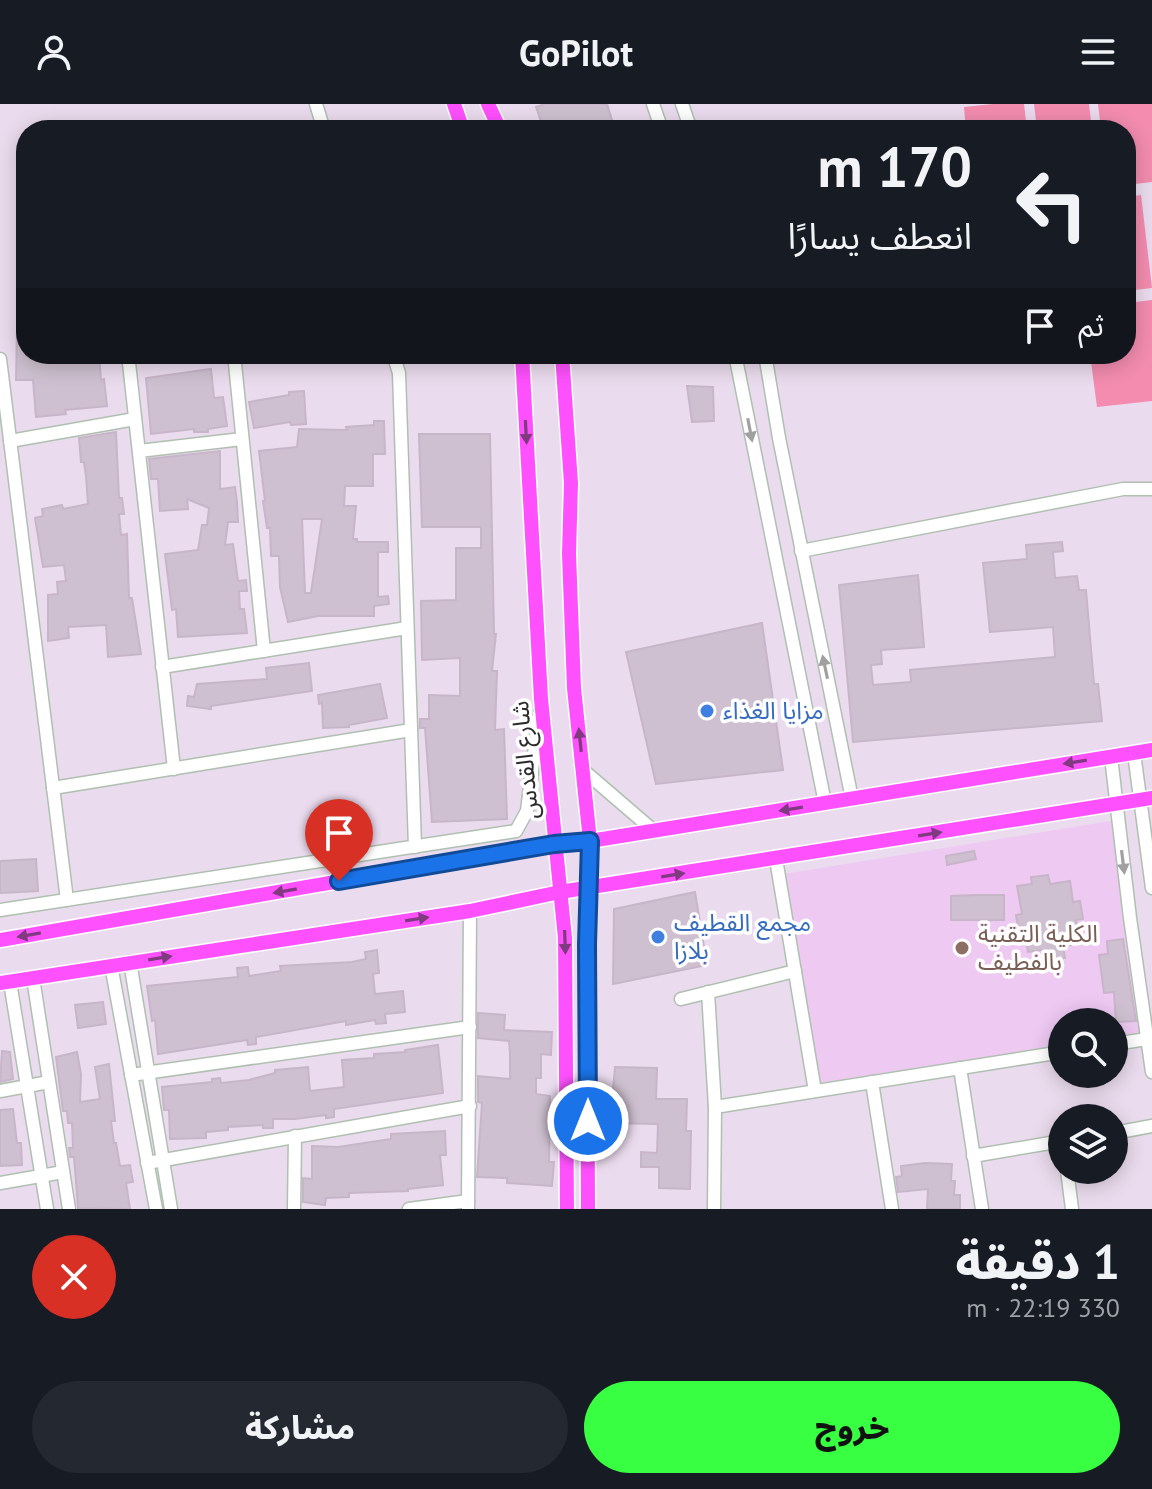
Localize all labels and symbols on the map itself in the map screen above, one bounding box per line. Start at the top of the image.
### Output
one-way arrow [744,418,757,443]
one-way arrow [519,420,532,445]
one-way arrow [818,655,831,680]
place label: مزايا الغذاء [723,695,824,726]
street label: شارع القدس [504,699,547,821]
marker: مزايا الغذاء [698,702,716,720]
one-way arrow [573,727,586,752]
one-way arrow [1062,757,1087,769]
pin [305,799,373,881]
one-way arrow [778,803,803,815]
one-way arrow [918,827,943,839]
one-way arrow [1117,850,1130,875]
one-way arrow [661,869,686,881]
one-way arrow [273,885,298,897]
place label: مجمع القطيف بلازا [674,907,811,966]
one-way arrow [405,912,430,924]
place label: الكلية التقنية بالفطيف [978,918,1098,977]
marker: مجمع القطيف بلازا [649,928,667,946]
one-way arrow [16,929,41,941]
one-way arrow [558,930,571,955]
marker: الكلية التقنية بالفطيف [953,939,971,957]
one-way arrow [148,951,173,964]
position arrow [546,1079,630,1163]

